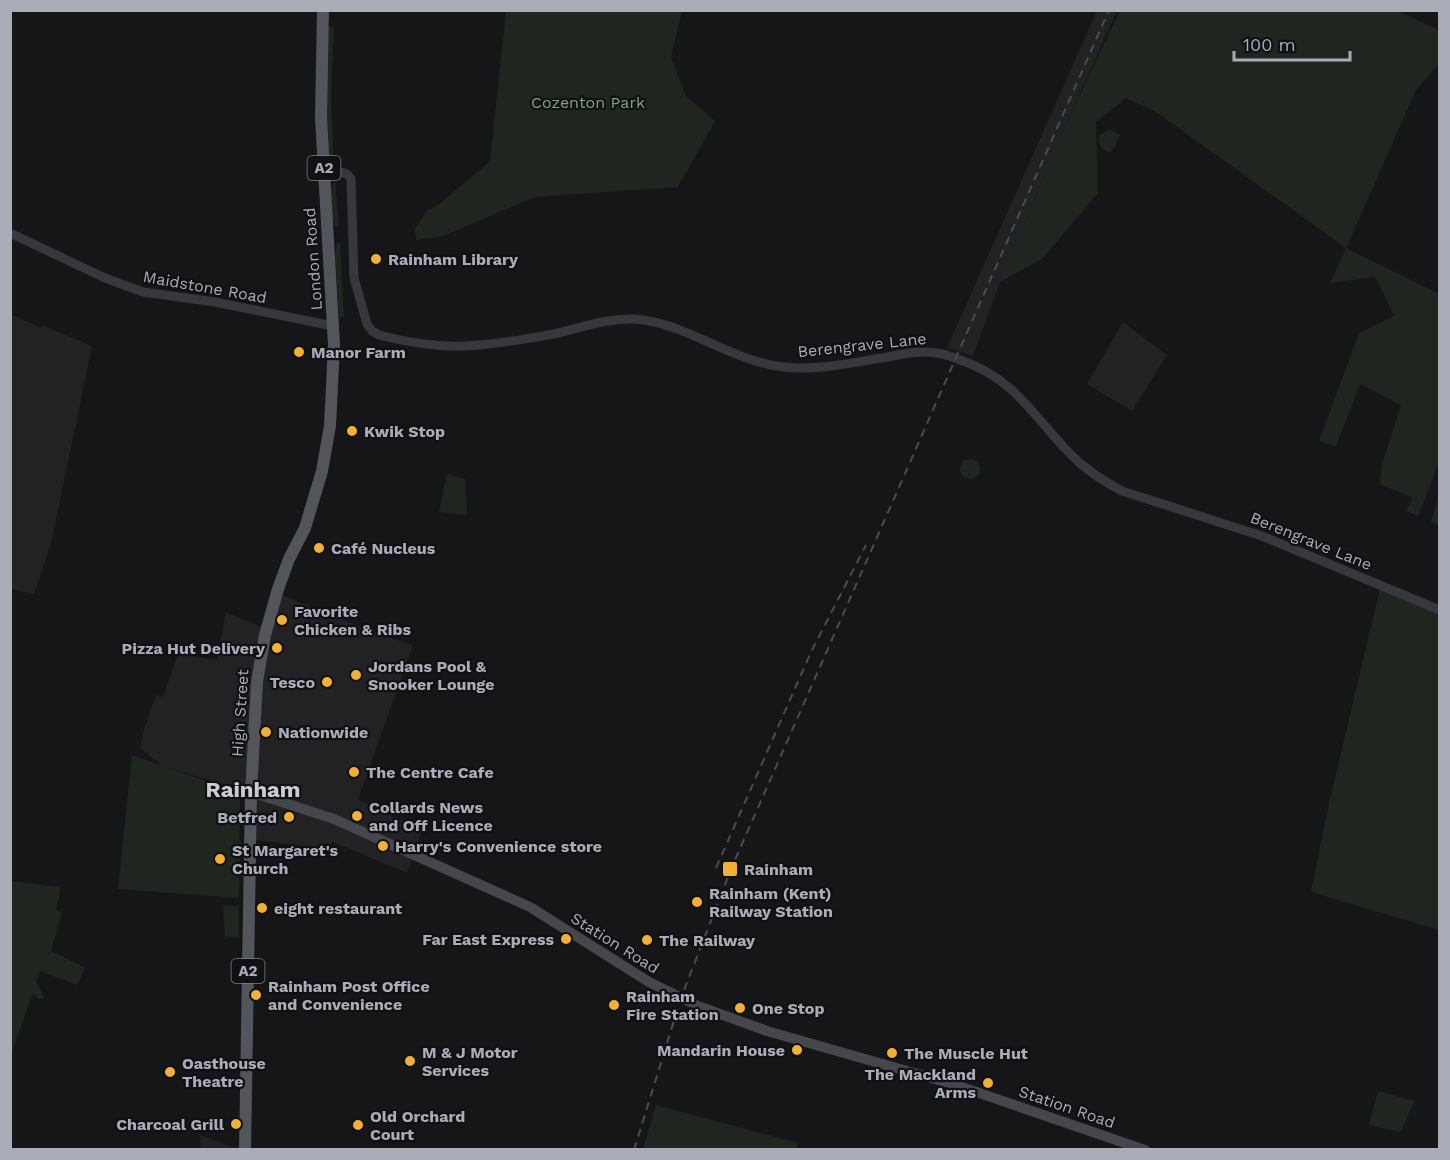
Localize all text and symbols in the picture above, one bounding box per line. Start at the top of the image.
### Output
scale bar [1234,24,1350,62]
text: 100 m [1243,34,1296,55]
park label: Cozenton Park [531,93,645,112]
road number: A2 [308,156,340,180]
street label: London Road [300,207,326,311]
place label: Rainham Library [388,250,519,269]
marker: Rainham Library [369,252,383,266]
street label: Maidstone Road [142,267,268,307]
street label: Berengrave Lane [797,329,927,361]
place label: Manor Farm [311,343,406,362]
marker: Manor Farm [292,345,306,359]
place label: Kwik Stop [364,422,445,441]
marker: Kwik Stop [345,424,359,438]
street label: Berengrave Lane [1247,508,1375,574]
place label: Café Nucleus [331,539,436,558]
marker: Café Nucleus [312,541,326,555]
place label: Favorite Chicken & Ribs [294,602,411,639]
marker: Favorite Chicken & Ribs [275,613,289,627]
place label: Pizza Hut Delivery [122,639,266,658]
marker: Pizza Hut Delivery [270,641,284,655]
place label: Jordans Pool & Snooker Lounge [368,657,495,694]
street label: High Street [227,668,253,758]
marker: Jordans Pool & Snooker Lounge [349,668,363,682]
place label: Tesco [270,673,315,692]
marker: Tesco [320,675,334,689]
place label: Nationwide [278,723,368,742]
marker: Nationwide [259,725,273,739]
place label: The Centre Cafe [366,763,494,782]
marker: The Centre Cafe [347,765,361,779]
district label: Rainham [205,777,301,802]
place label: Collards News and Off Licence [369,798,493,835]
place label: Betfred [217,808,277,827]
marker: Collards News and Off Licence [350,809,364,823]
marker: Betfred [282,810,296,824]
place label: Harry's Convenience store [395,837,602,856]
marker: Harry's Convenience store [376,839,390,853]
place label: St Margaret's Church [232,841,339,878]
marker: St Margaret's Church [213,852,227,866]
marker: Rainham [721,860,739,878]
place label: Rainham [744,860,813,879]
place label: Rainham (Kent) Railway Station [709,884,833,921]
marker: Rainham (Kent) Railway Station [690,895,704,909]
place label: eight restaurant [274,899,402,918]
marker: eight restaurant [255,901,269,915]
street label: Station Road [567,908,663,978]
place label: Far East Express [422,930,554,949]
place label: The Railway [659,931,756,950]
marker: Far East Express [559,932,573,946]
marker: The Railway [640,933,654,947]
road number: A2 [232,959,264,983]
place label: Rainham Post Office and Convenience [268,977,430,1014]
place label: Rainham Fire Station [626,987,719,1024]
marker: Rainham Post Office and Convenience [249,988,263,1002]
marker: Rainham Fire Station [607,998,621,1012]
place label: One Stop [752,999,824,1018]
marker: One Stop [733,1001,747,1015]
place label: Mandarin House [657,1041,785,1060]
place label: M & J Motor Services [422,1043,518,1080]
marker: Mandarin House [790,1043,804,1057]
place label: The Muscle Hut [904,1044,1028,1063]
marker: The Muscle Hut [885,1046,899,1060]
place label: Oasthouse Theatre [182,1054,266,1091]
marker: M & J Motor Services [403,1054,417,1068]
marker: Oasthouse Theatre [163,1065,177,1079]
place label: The Mackland Arms [865,1065,976,1102]
marker: The Mackland Arms [981,1076,995,1090]
street label: Station Road [1016,1082,1118,1132]
place label: Old Orchard Court [370,1107,465,1144]
place label: Charcoal Grill [116,1115,225,1134]
marker: Charcoal Grill [229,1117,243,1131]
marker: Old Orchard Court [351,1118,365,1132]

